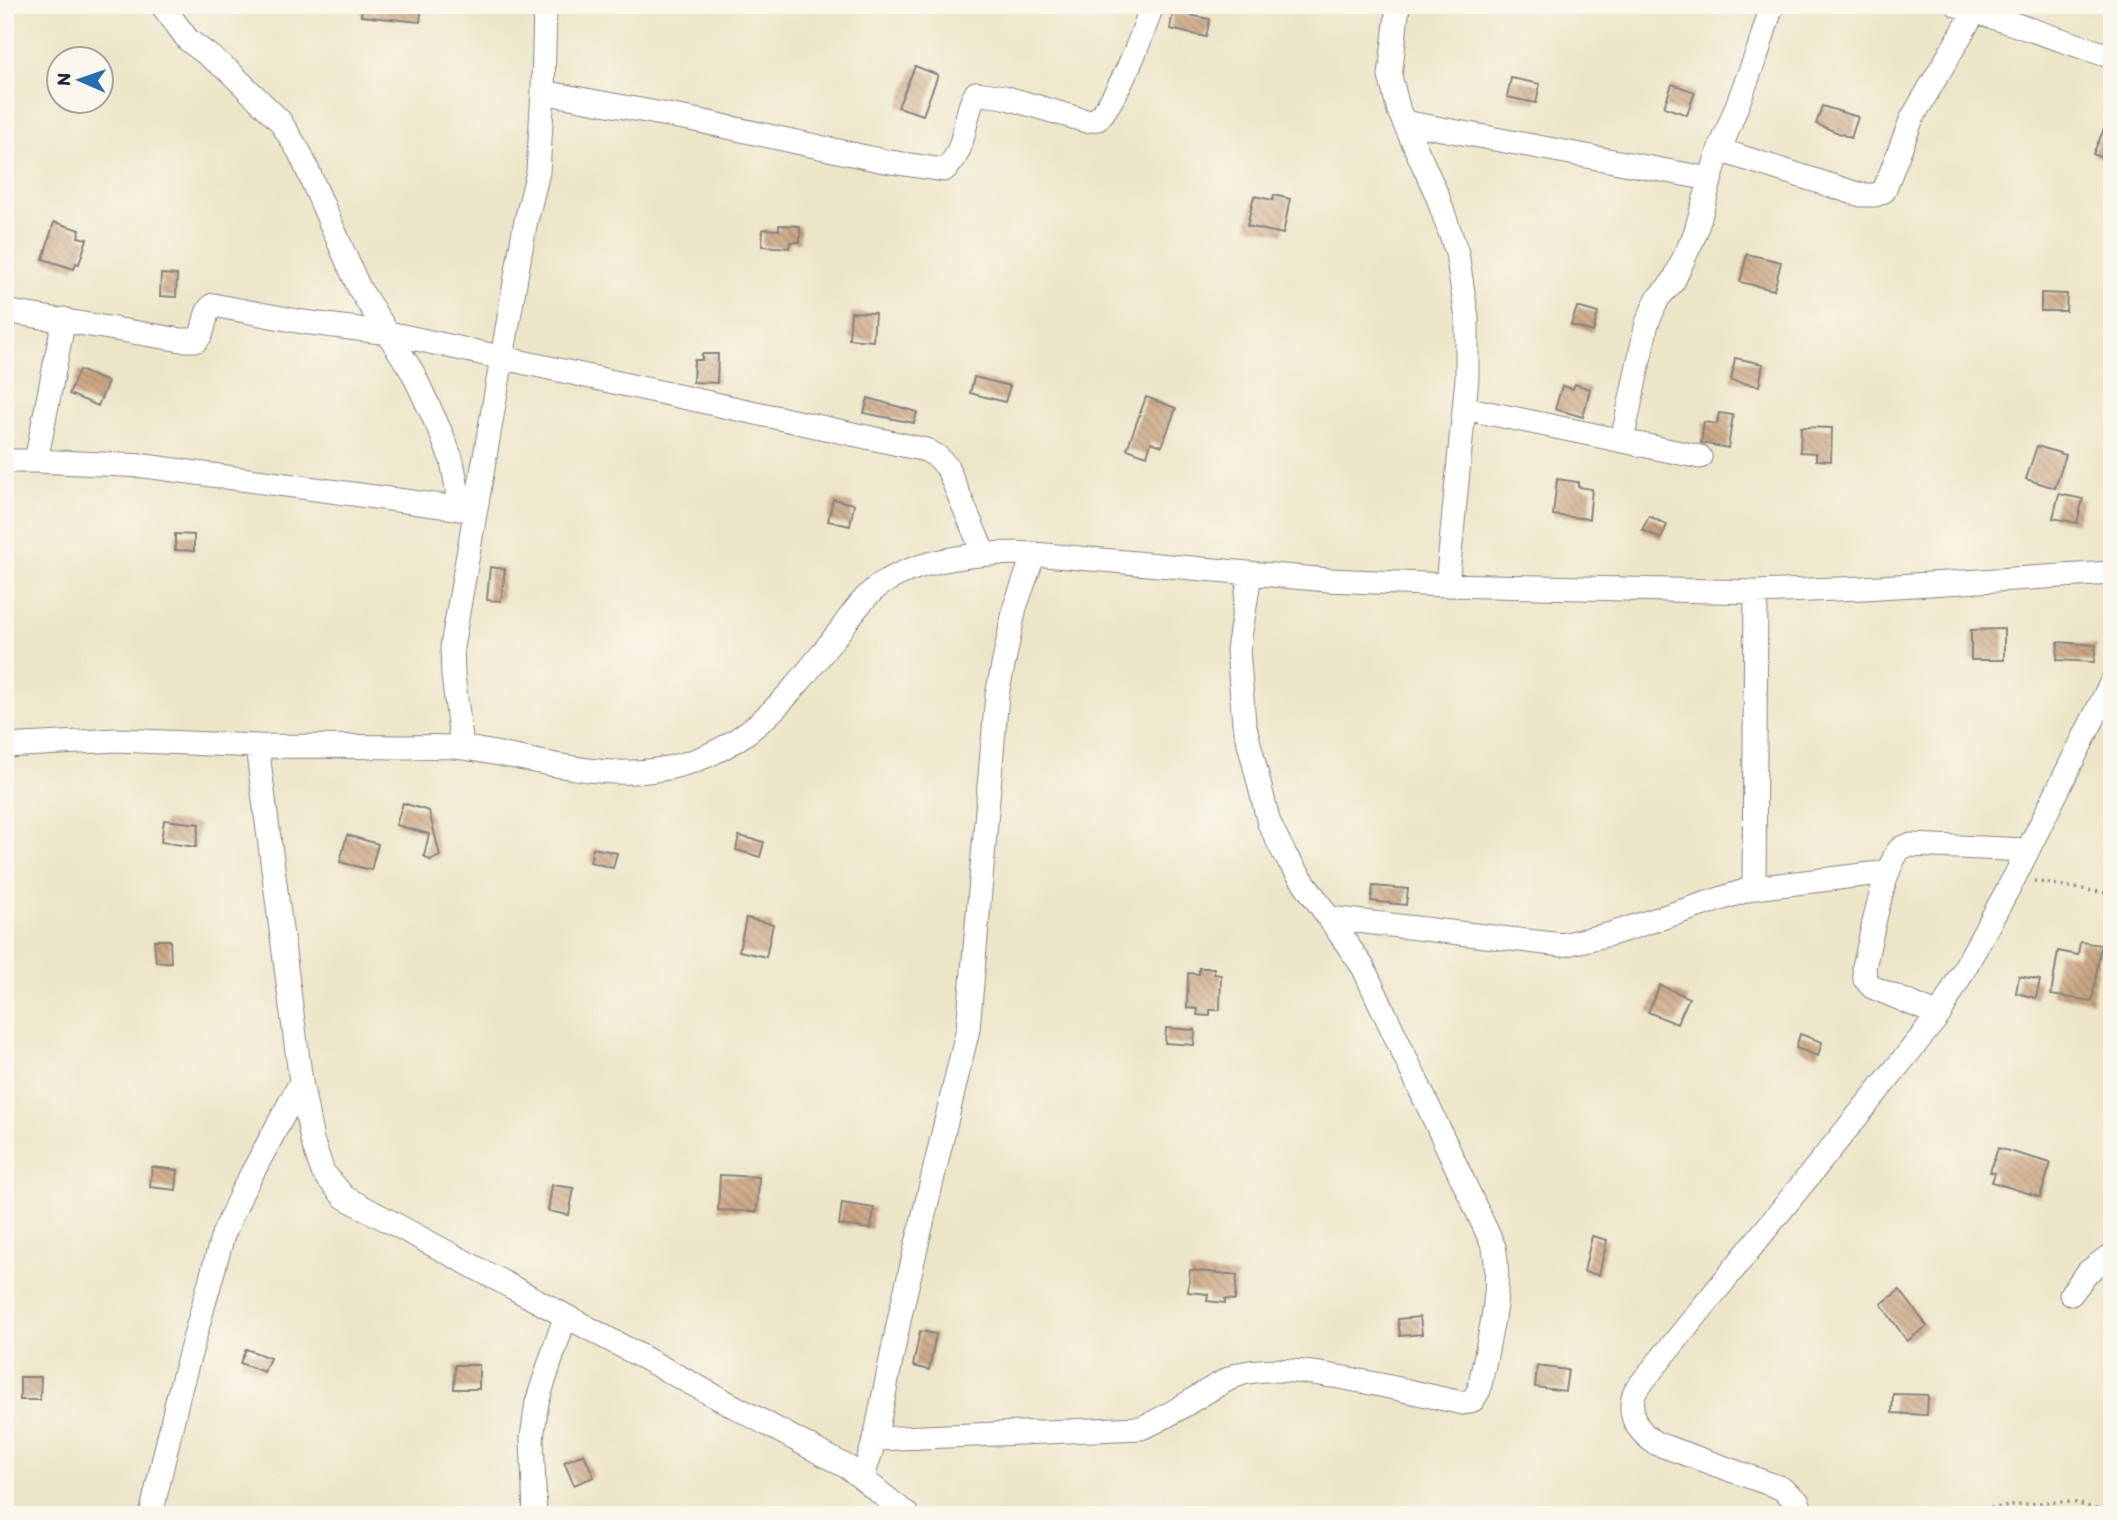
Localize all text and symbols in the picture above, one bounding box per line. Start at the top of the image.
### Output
north arrow [46,46,116,116]
text: N [52,73,75,86]

